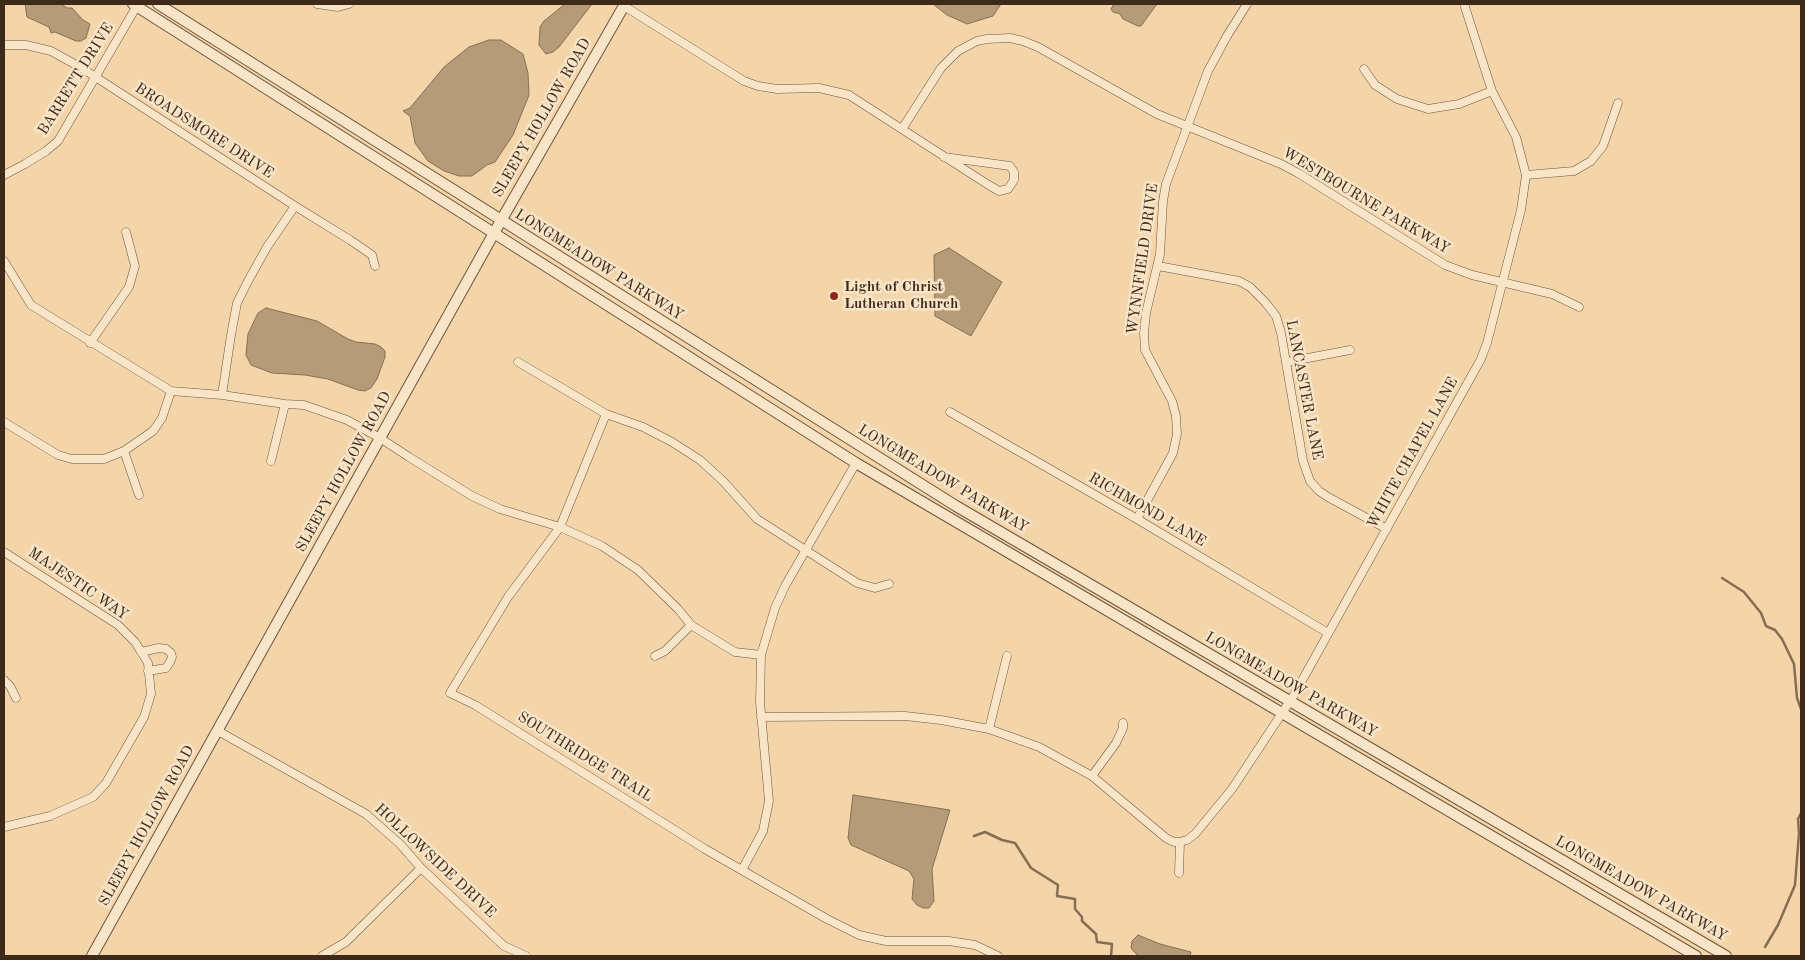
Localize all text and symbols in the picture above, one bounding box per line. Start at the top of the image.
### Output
street label: BARRETT DRIVE [34,20,118,138]
street label: SLEEPY HOLLOW ROAD [489,35,595,201]
street label: BROADSMORE DRIVE [131,79,277,183]
street label: WESTBOURNE PARKWAY [1279,144,1453,258]
street label: WYNNFIELD DRIVE [1123,182,1163,336]
street label: LONGMEADOW PARKWAY [511,206,687,324]
place label: Light of Christ Lutheran Church [844,278,958,313]
marker: Light of Christ Lutheran Church [828,290,840,302]
street label: LANCASTER LANE [1282,318,1326,462]
street label: WHITE CHAPEL LANE [1364,374,1462,532]
street label: SLEEPY HOLLOW ROAD [292,389,396,555]
street label: LONGMEADOW PARKWAY [855,421,1031,537]
street label: RICHMOND LANE [1085,469,1209,551]
street label: MAJESTIC WAY [24,544,132,624]
street label: LONGMEADOW PARKWAY [1202,628,1380,742]
street label: SOUTHRIDGE TRAIL [514,708,656,806]
street label: SLEEPY HOLLOW ROAD [95,743,199,909]
street label: HOLLOWSIDE DRIVE [371,800,499,922]
street label: LONGMEADOW PARKWAY [1552,832,1730,946]

